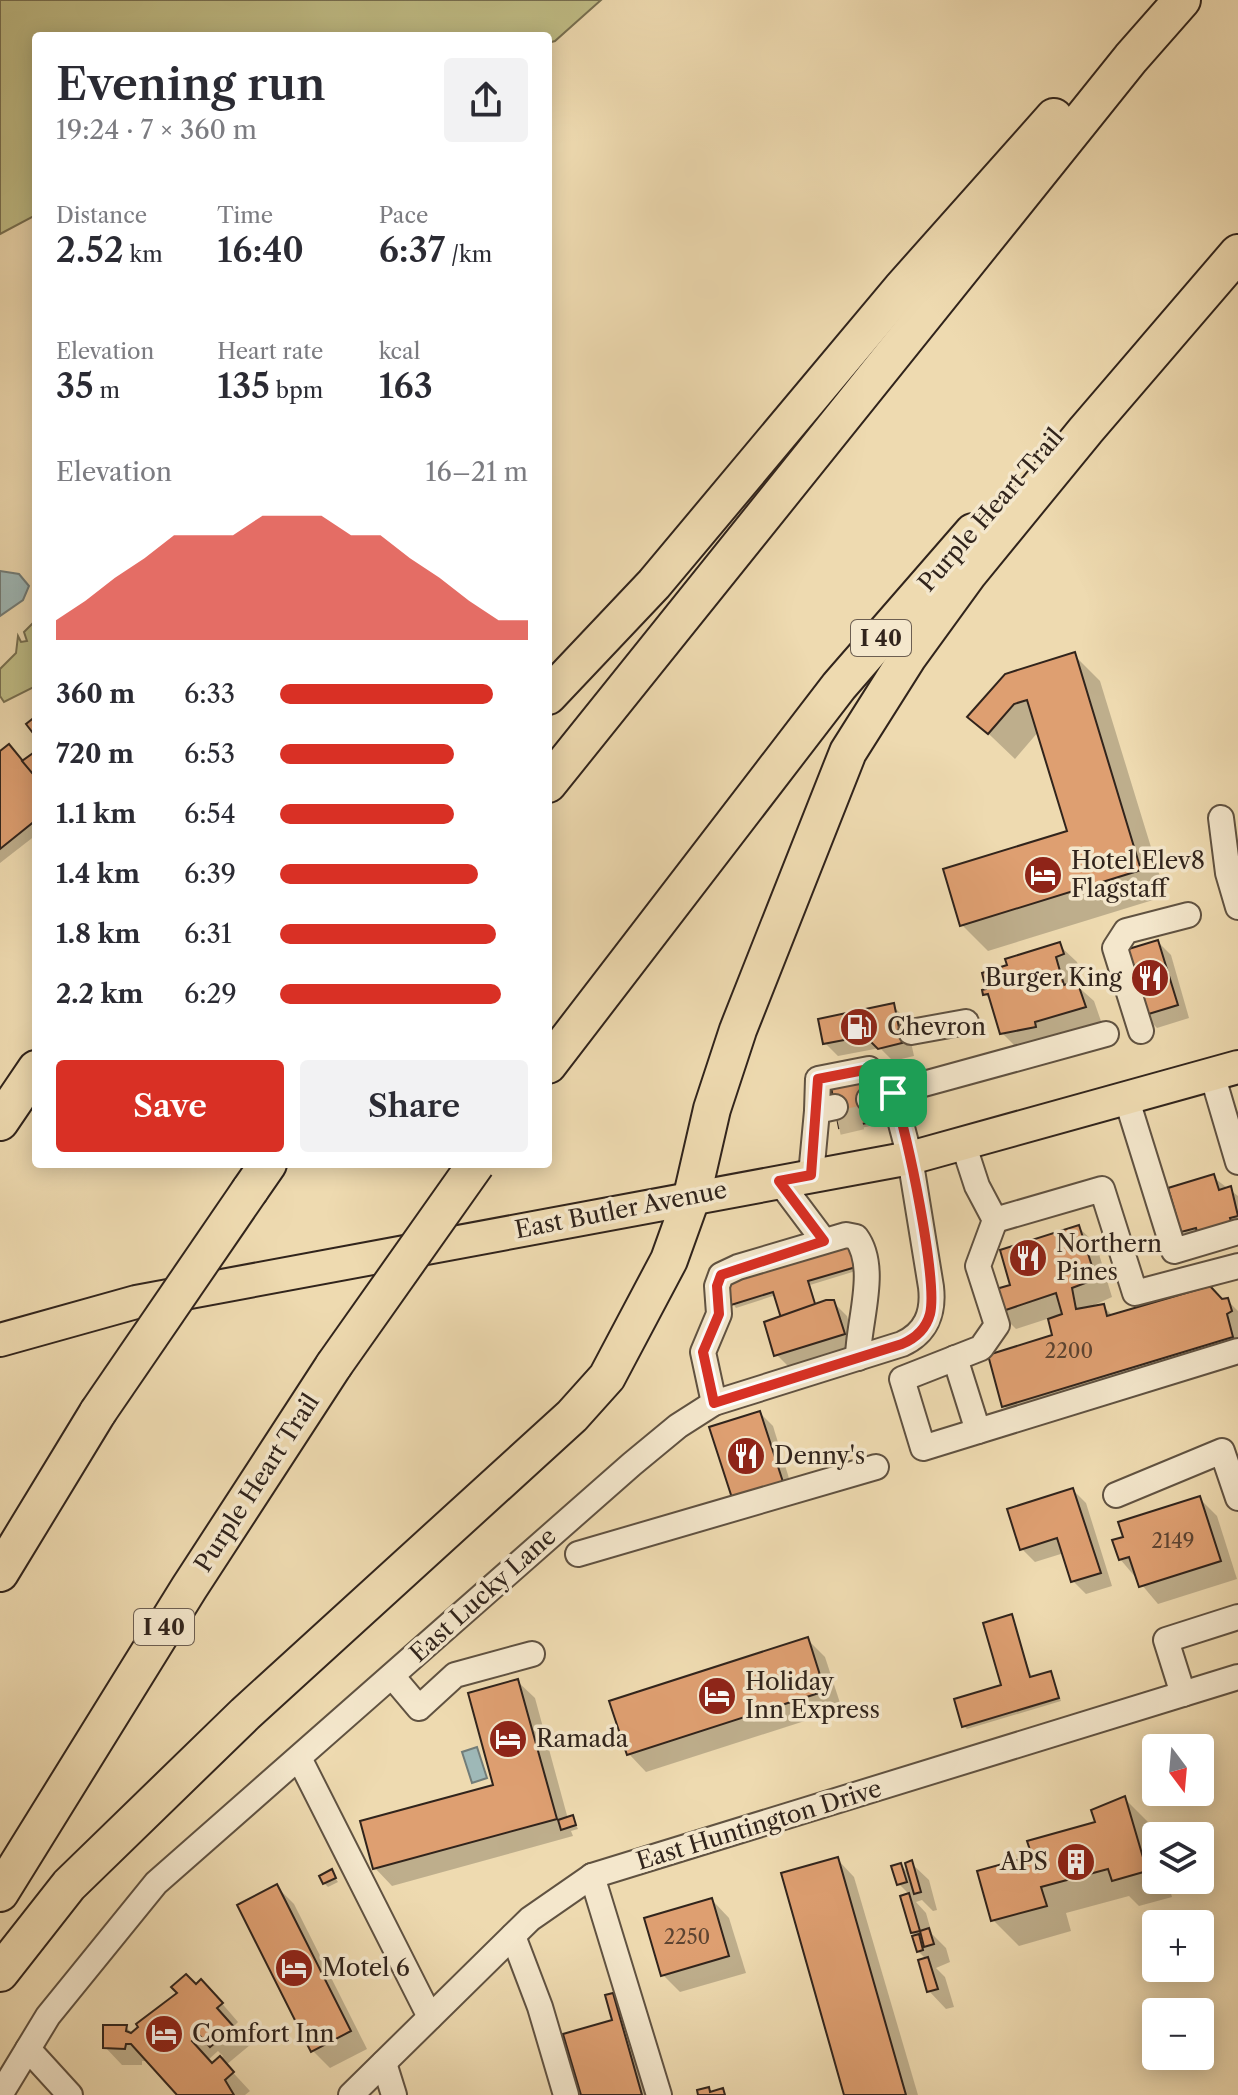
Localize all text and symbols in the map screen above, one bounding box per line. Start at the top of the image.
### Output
text: Evening run [56,57,326,111]
button: share [444,58,528,142]
text: 19:24 · 7 × 360 m [56,114,257,146]
text: Distance [56,202,147,229]
text: Time [217,202,273,229]
text: Pace [379,202,428,229]
text: 2.52 [56,229,124,271]
text: 16:40 [217,229,304,271]
text: 6:37 [379,229,445,271]
text: km [124,241,163,268]
text: /km [445,241,492,268]
text: Elevation [56,338,154,365]
text: Heart rate [217,338,323,365]
text: kcal [379,338,420,365]
text: 35 [56,365,94,407]
text: 135 [217,365,270,407]
text: 163 [379,365,433,407]
text: m [94,377,120,404]
text: bpm [270,377,323,404]
street label: Purple Heart Trail [912,422,1069,597]
text: Elevation [56,456,172,488]
text: 16–21 m [425,456,528,488]
road number: I 40 [851,620,911,656]
text: 360 m [56,678,135,710]
text: 6:33 [184,678,235,710]
text: 720 m [56,738,134,770]
text: 6:53 [184,738,235,770]
text: 1.1 km [56,798,136,830]
text: 6:54 [184,798,236,830]
place label: Hotel Elev8 Flagstaff [1071,846,1205,903]
hotel icon: Hotel Elev8 Flagstaff [1022,854,1064,896]
text: 1.4 km [56,858,140,890]
text: 6:39 [184,858,236,890]
text: 1.8 km [56,918,140,950]
text: 6:31 [184,918,232,950]
restaurant icon: Burger King [1129,957,1171,999]
place label: Burger King [985,963,1122,992]
text: 2.2 km [56,978,143,1010]
text: 6:29 [184,978,237,1010]
fuel station icon: Chevron [838,1006,880,1048]
place label: Chevron [887,1012,986,1041]
pin [859,1059,927,1127]
button: Save [56,1060,284,1152]
button: Share [300,1060,528,1152]
icon: arrive [871,1071,915,1115]
street label: East Butler Avenue [512,1175,729,1244]
place label: Northern Pines [1056,1229,1162,1286]
restaurant icon: Northern Pines [1007,1237,1049,1279]
house number: 2200 [1045,1339,1093,1363]
street label: Purple Heart Trail [188,1388,325,1577]
restaurant icon: Denny's [725,1435,767,1477]
place label: Denny's [774,1441,865,1470]
street label: East Lucky Lane [404,1521,562,1668]
house number: 2149 [1151,1529,1195,1553]
road number: I 40 [134,1609,194,1645]
place label: Holiday Inn Express [745,1667,880,1724]
hotel icon: Holiday Inn Express [696,1675,738,1717]
hotel icon: Ramada [487,1718,529,1760]
place label: Ramada [536,1724,629,1753]
north arrow [1142,1734,1214,1806]
map controls [1142,1734,1214,2070]
street label: East Huntington Drive [633,1773,885,1876]
button: layers [1142,1822,1214,1894]
building icon: APS [1055,1841,1097,1883]
place label: APS [999,1847,1048,1876]
button: + [1142,1910,1214,1982]
house number: 2250 [664,1925,710,1949]
hotel icon: Motel 6 [273,1947,315,1989]
place label: Motel 6 [322,1953,410,1982]
button: − [1142,1998,1214,2070]
hotel icon: Comfort Inn [143,2013,185,2055]
place label: Comfort Inn [192,2019,335,2048]

